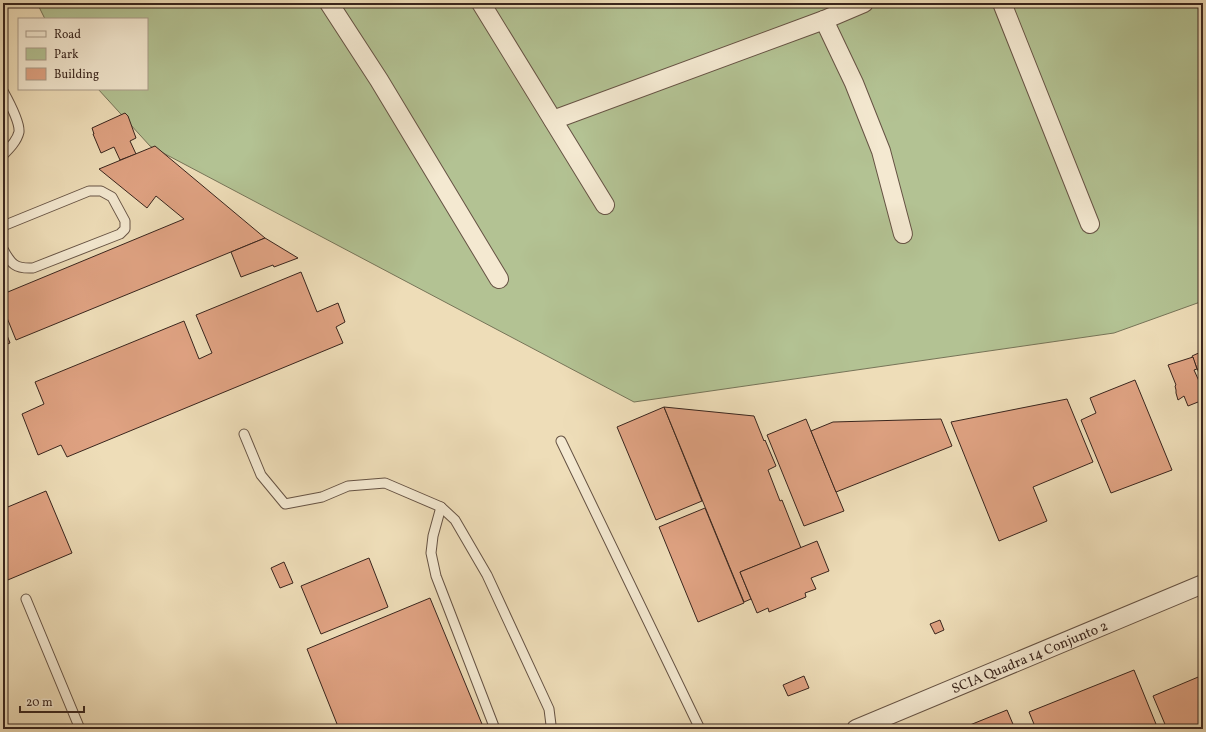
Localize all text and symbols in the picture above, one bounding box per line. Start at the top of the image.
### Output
legend [18,18,148,90]
text: Road [54,27,81,43]
text: Park [54,47,79,63]
text: Building [54,67,99,83]
street label: SCIA Quadra 14 Conjunto 2 [949,617,1111,699]
scale bar [20,688,84,714]
text: 20 m [26,695,53,711]

